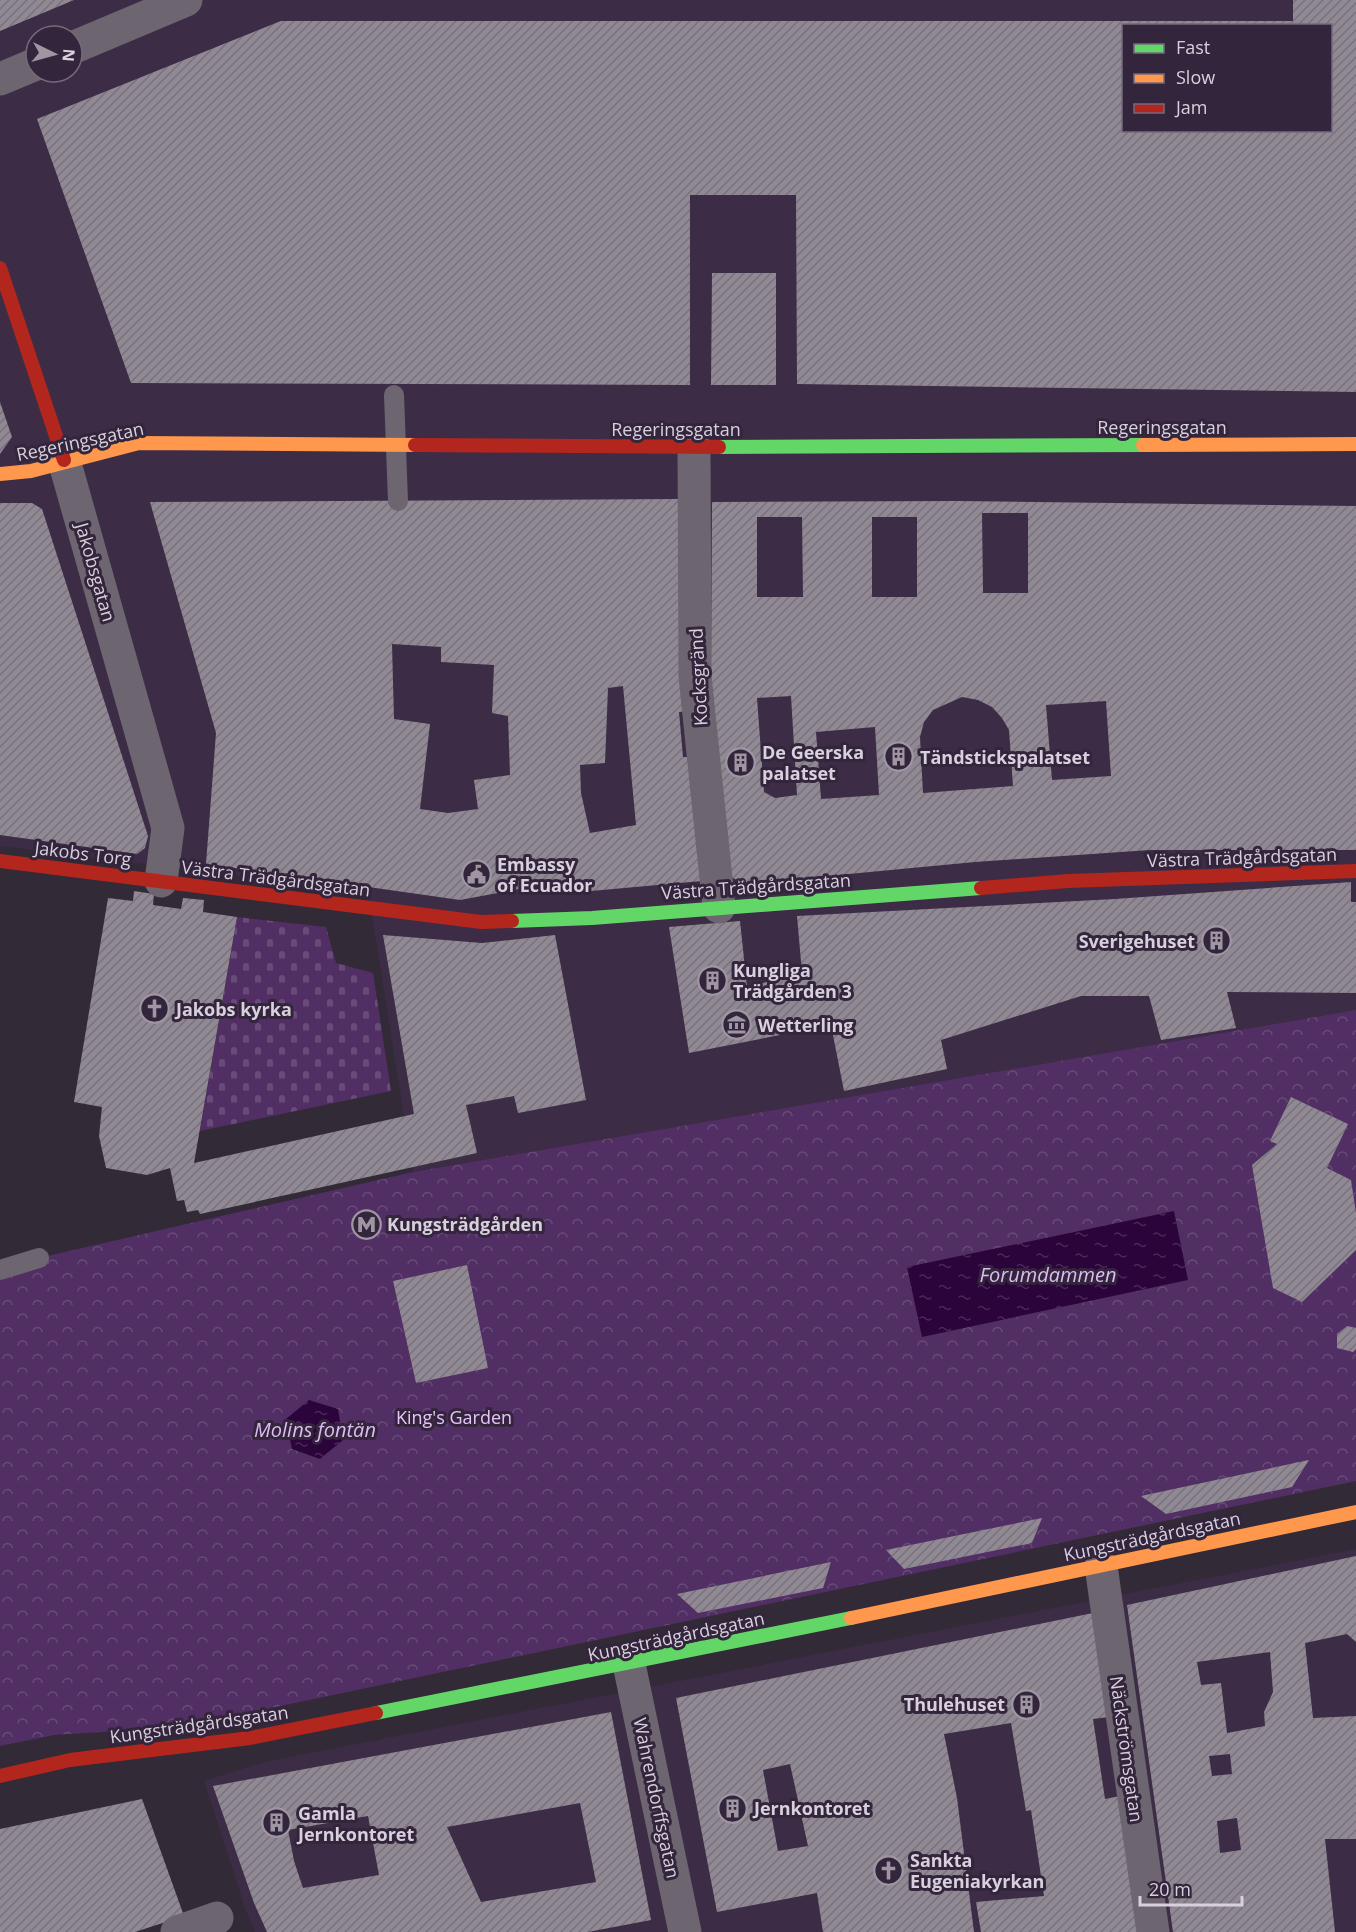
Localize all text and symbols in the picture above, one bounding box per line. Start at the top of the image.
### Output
north arrow [24,24,84,84]
legend [1122,24,1332,132]
text: Fast [1176,35,1210,59]
text: N [57,48,80,63]
text: Slow [1176,65,1215,89]
text: Jam [1174,95,1208,119]
street label: Regeringsgatan [1097,415,1227,439]
street label: Regeringsgatan [14,416,146,466]
street label: Regeringsgatan [611,417,741,441]
street label: Jakobsgatan [70,518,122,624]
street label: Kocksgränd [683,628,713,726]
place label: De Geerska palatset [762,740,864,785]
building icon: Tändstickspalatset [883,741,915,773]
place label: Tändstickspalatset [920,745,1090,769]
building icon: De Geerska palatset [725,746,757,778]
street label: Jakobs Torg [31,835,133,871]
street label: Västra Trädgårdsgatan [1147,842,1337,872]
place label: Embassy of Ecuador [497,852,593,897]
street label: Västra Trädgårdsgatan [180,855,372,901]
public building icon: Embassy of Ecuador [460,858,492,890]
street label: Västra Trädgårdsgatan [660,867,852,905]
building icon: Sverigehuset [1200,925,1232,957]
place label: Sverigehuset [1079,929,1195,953]
place label: Kungliga Trädgården 3 [733,958,852,1003]
building icon: Kungliga Trädgården 3 [696,964,728,996]
church icon: Jakobs kyrka [139,993,171,1025]
place label: Jakobs kyrka [174,997,292,1021]
museum icon: Wetterling [721,1009,753,1041]
place label: Wetterling [758,1013,853,1037]
metro station icon: Kungsträdgården [350,1208,382,1240]
place label: Kungsträdgården [387,1212,543,1236]
water label: Forumdammen [980,1261,1116,1288]
park label: King's Garden [396,1405,512,1429]
water label: Molins fontän [254,1416,376,1443]
street label: Kungsträdgårdsgatan [1061,1506,1243,1566]
street label: Kungsträdgårdsgatan [585,1606,767,1666]
street label: Näckströmsgatan [1105,1674,1149,1824]
building icon: Thulehuset [1010,1688,1042,1720]
place label: Thulehuset [904,1692,1005,1716]
street label: Kungsträdgårdsgatan [108,1700,290,1748]
street label: Wahrendorffsgatan [628,1716,686,1880]
building icon: Jernkontoret [717,1792,749,1824]
place label: Jernkontoret [752,1796,871,1820]
place label: Gamla Jernkontoret [296,1801,415,1846]
building icon: Gamla Jernkontoret [261,1807,293,1839]
place label: Sankta Eugeniakyrkan [910,1848,1044,1893]
church icon: Sankta Eugeniakyrkan [873,1854,905,1886]
scale bar [1140,1869,1242,1907]
text: 20 m [1149,1877,1191,1901]

